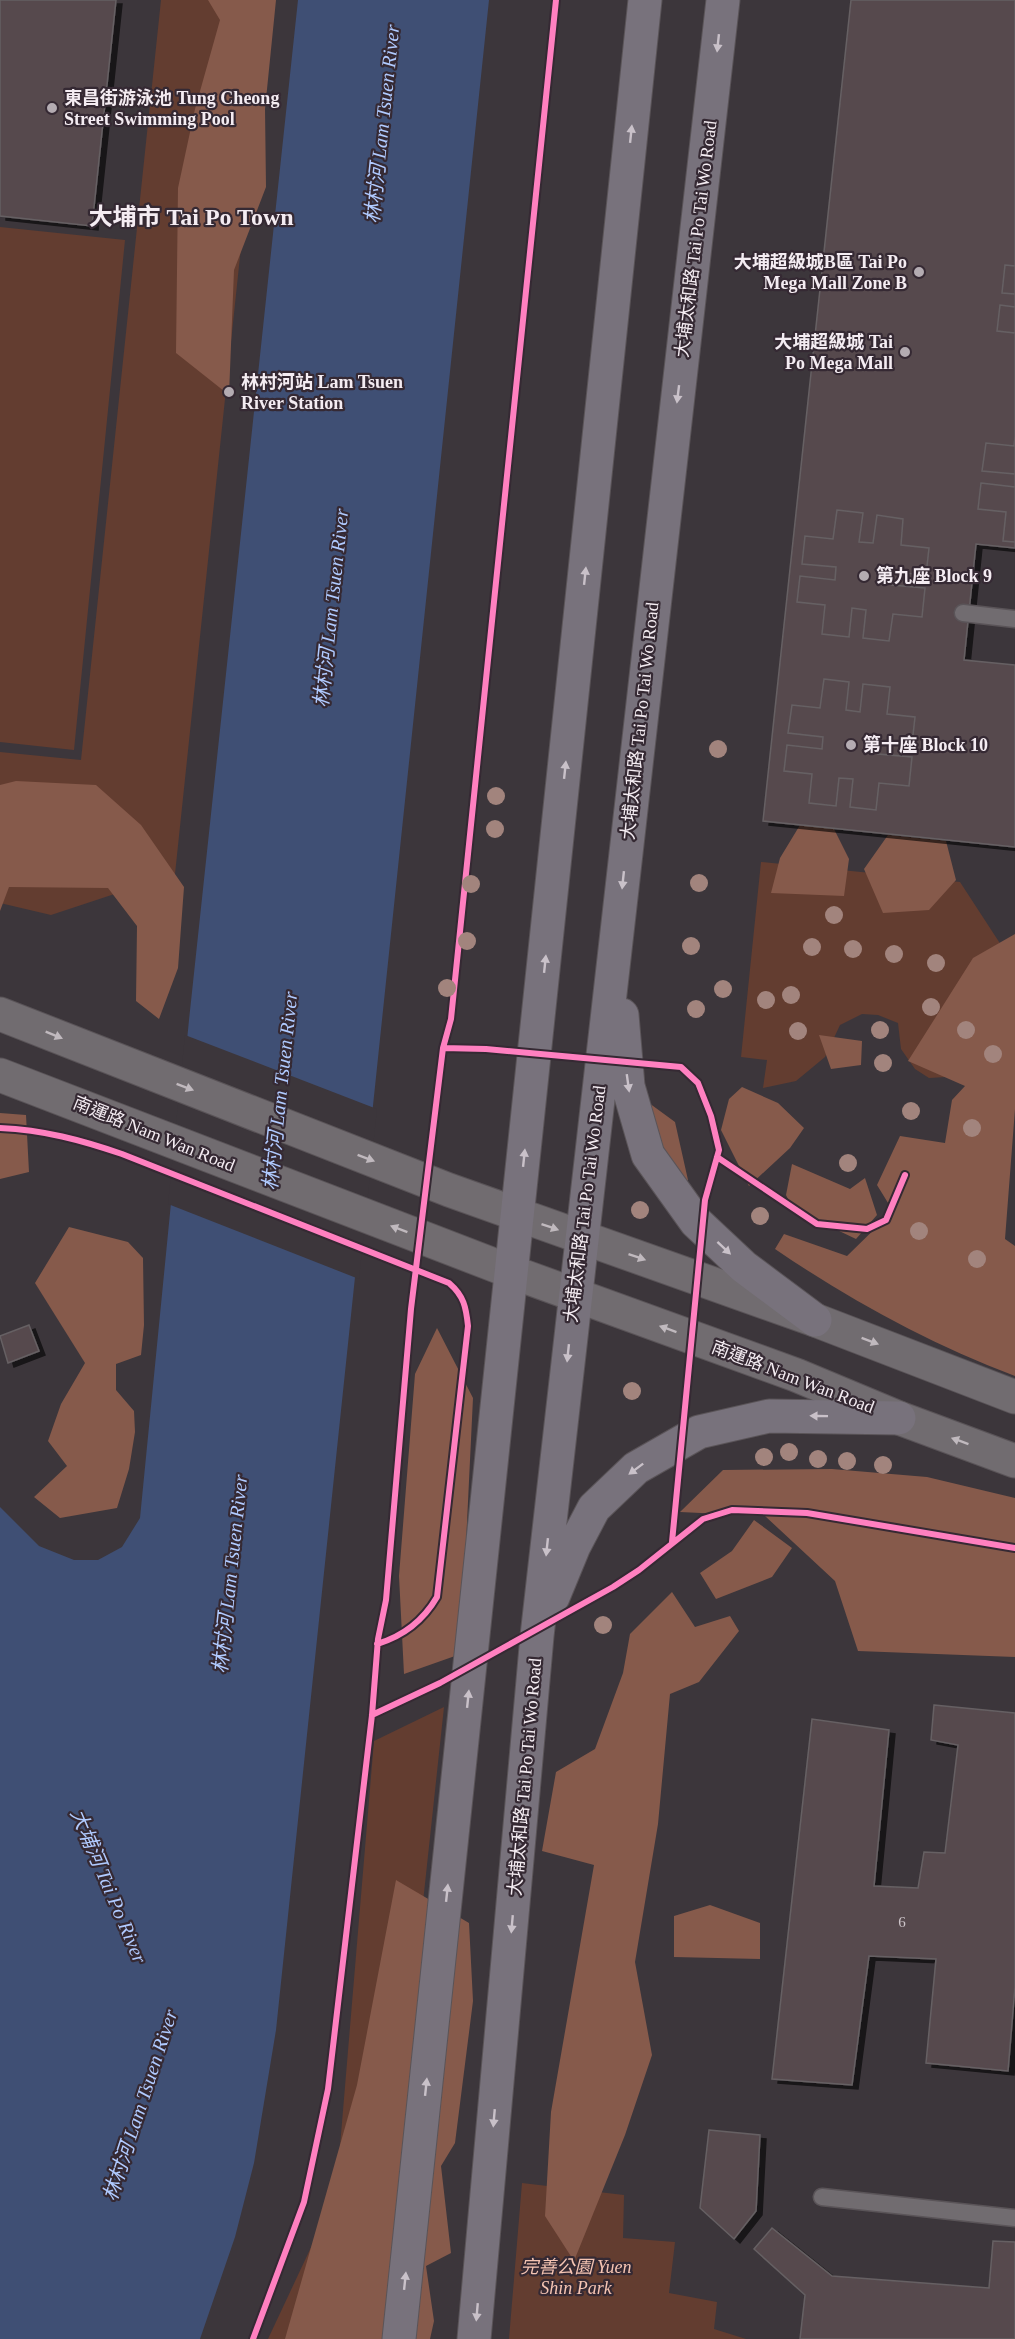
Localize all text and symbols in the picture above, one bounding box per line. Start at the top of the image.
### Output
water label: 林村河 Lam Tsuen River [361,23,403,225]
one-way arrow [714,34,723,53]
place label: 東昌街游泳池 Tung Cheong Street Swimming Pool [64,88,279,129]
marker: 東昌街游泳池 Tung Cheong Street Swimming Pool [45,101,59,115]
street label: 大埔太和路 Tai Po Tai Wo Road [672,119,720,359]
one-way arrow [626,124,636,143]
district label: 大埔市 Tai Po Town [88,204,294,230]
place label: 大埔超級城B區 Tai Po Mega Mall Zone B [734,252,907,293]
marker: 大埔超級城B區 Tai Po Mega Mall Zone B [912,265,926,279]
place label: 大埔超級城 Tai Po Mega Mall [774,332,893,373]
marker: 大埔超級城 Tai Po Mega Mall [898,345,912,359]
place label: 林村河站 Lam Tsuen River Station [241,372,403,413]
marker: 林村河站 Lam Tsuen River Station [222,385,236,399]
one-way arrow [673,385,683,404]
water label: 林村河 Lam Tsuen River [310,507,352,709]
place label: 第九座 Block 9 [876,565,992,586]
one-way arrow [580,566,590,585]
marker: 第九座 Block 9 [857,569,871,583]
street label: 大埔太和路 Tai Po Tai Wo Road [618,601,662,841]
place label: 第十座 Block 10 [863,734,988,755]
marker: 第十座 Block 10 [844,738,858,752]
one-way arrow [560,760,570,779]
one-way arrow [618,871,628,890]
one-way arrow [540,954,549,973]
water label: 林村河 Lam Tsuen River [259,990,301,1192]
one-way arrow [46,1030,64,1040]
one-way arrow [624,1074,633,1093]
one-way arrow [176,1082,194,1092]
street label: 大埔太和路 Tai Po Tai Wo Road [561,1084,609,1324]
street label: 南運路 Nam Wan Road [70,1092,238,1176]
one-way arrow [519,1148,529,1167]
one-way arrow [357,1154,375,1163]
one-way arrow [541,1222,559,1232]
one-way arrow [389,1223,407,1233]
one-way arrow [716,1240,730,1254]
one-way arrow [628,1253,646,1263]
one-way arrow [659,1324,677,1334]
one-way arrow [861,1336,879,1346]
street label: 南運路 Nam Wan Road [709,1337,877,1417]
one-way arrow [563,1343,573,1362]
one-way arrow [810,1411,829,1421]
one-way arrow [951,1436,969,1445]
one-way arrow [628,1463,644,1475]
water label: 林村河 Lam Tsuen River [209,1473,251,1675]
one-way arrow [542,1537,552,1556]
street label: 大埔太和路 Tai Po Tai Wo Road [505,1657,545,1897]
one-way arrow [463,1690,473,1709]
water label: 大埔河 Tai Po River [67,1806,152,1967]
one-way arrow [442,1884,452,1903]
house number: 6 [898,1914,906,1930]
one-way arrow [507,1915,517,1934]
water label: 林村河 Lam Tsuen River [99,2006,181,2203]
one-way arrow [421,2077,431,2096]
one-way arrow [489,2109,499,2128]
park label: 完善公園 Yuen Shin Park [521,2257,631,2298]
one-way arrow [400,2271,410,2290]
one-way arrow [472,2303,482,2322]

